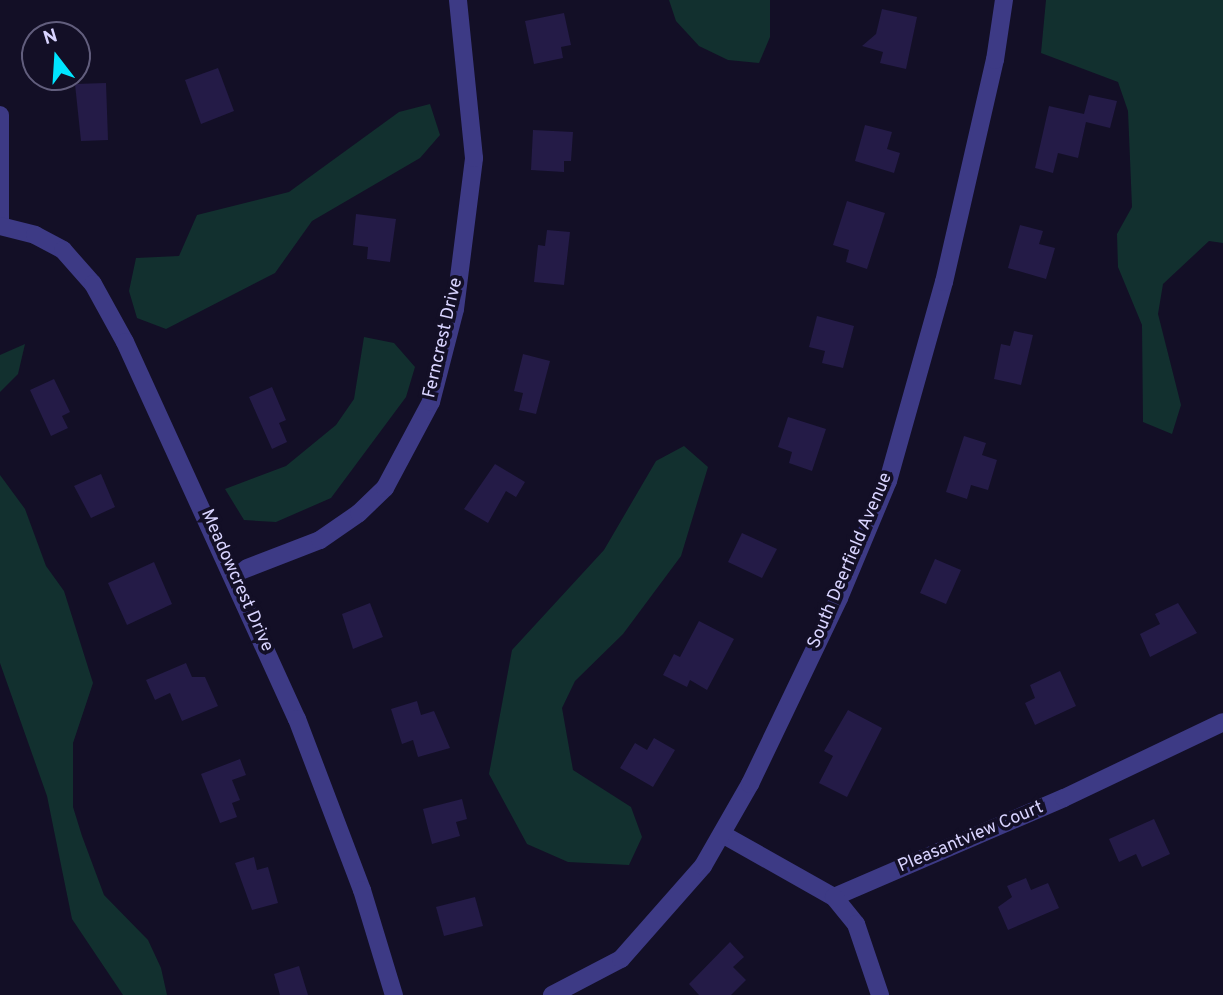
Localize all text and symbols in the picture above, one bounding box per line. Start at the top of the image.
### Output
north arrow [21,21,91,91]
text: N [40,24,60,51]
street label: Ferncrest Drive [420,276,468,400]
street label: South Deerfield Avenue [804,469,898,653]
street label: Meadowcrest Drive [195,506,277,656]
street label: Pleasantview Court [895,798,1047,878]

